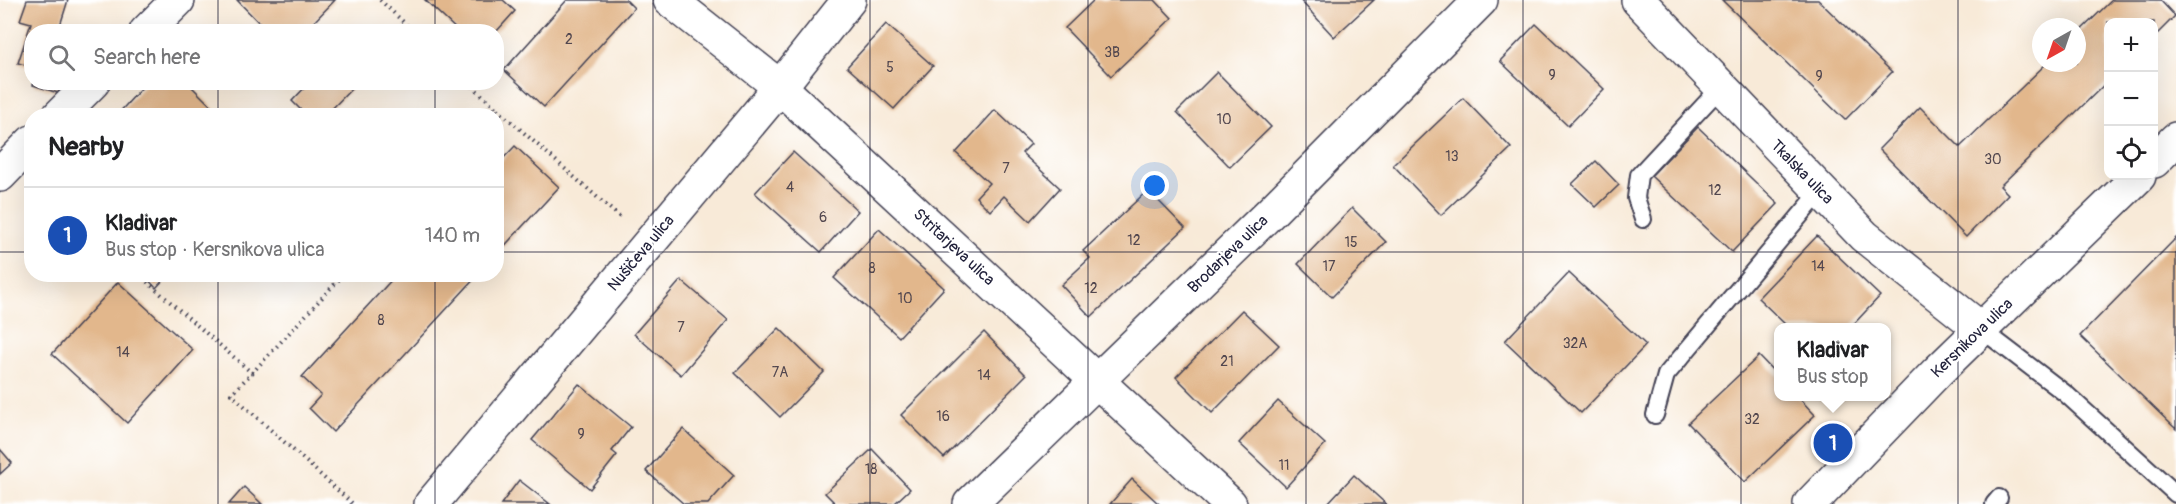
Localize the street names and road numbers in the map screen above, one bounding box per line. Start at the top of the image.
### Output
street label: Tkalska ulica [1766,136,1838,208]
street label: Stritarjeva ulica [909,204,999,290]
street label: Nušičeva ulica [603,211,679,295]
street label: Brodarjeva ulica [1184,211,1272,297]
street label: Kersnikova ulica [1927,294,2017,382]

